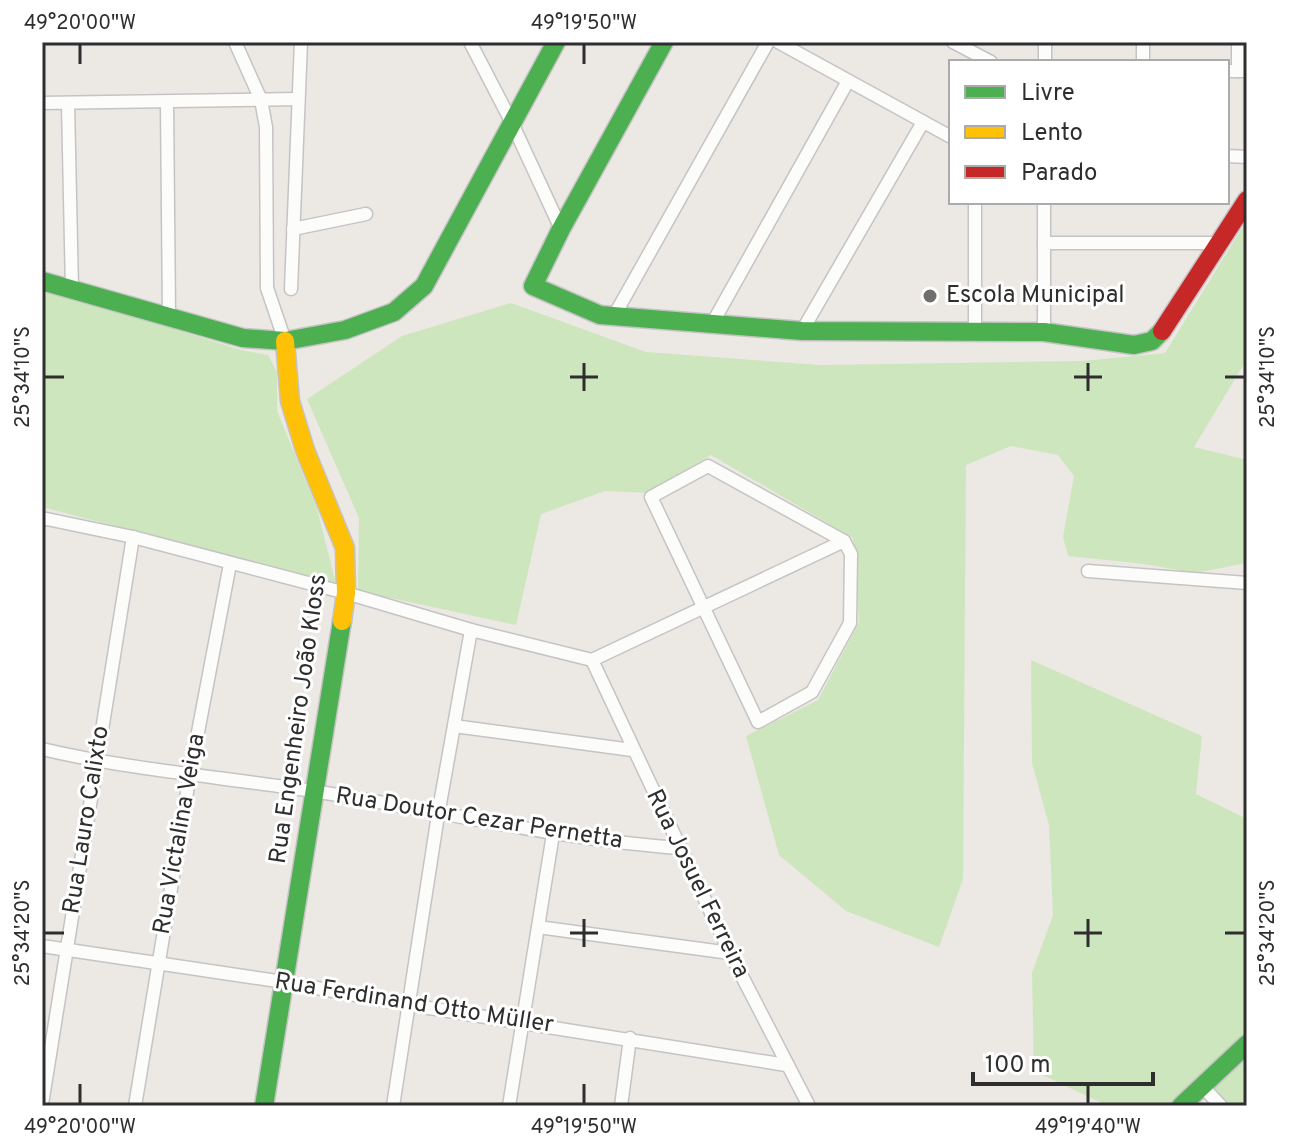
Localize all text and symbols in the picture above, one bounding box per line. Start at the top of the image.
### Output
text: 49°20'00"W [24,11,136,37]
text: 49°19'50"W [531,11,637,37]
legend [949,60,1229,204]
text: Livre [1021,79,1075,109]
text: Lento [1021,119,1083,149]
text: Parado [1021,159,1097,189]
place label: Escola Municipal [946,281,1125,311]
marker: Escola Municipal [921,287,939,305]
text: 25°34'10"S [11,326,37,428]
text: 25°34'10"S [1256,326,1282,428]
street label: Rua Engenheiro João Kloss [264,572,334,866]
street label: Rua Lauro Calixto [57,724,117,916]
street label: Rua Victalina Veiga [148,731,212,937]
street label: Rua Doutor Cezar Pernetta [333,781,625,857]
street label: Rua Josuel Ferreira [638,785,756,983]
text: 25°34'20"S [11,880,37,986]
text: 25°34'20"S [1256,880,1282,986]
street label: Rua Ferdinand Otto Müller [272,967,556,1041]
scale bar [973,1036,1153,1086]
text: 100 m [985,1051,1051,1081]
text: 49°20'00"W [24,1115,136,1141]
text: 49°19'50"W [531,1115,637,1141]
text: 49°19'40"W [1035,1115,1141,1141]

